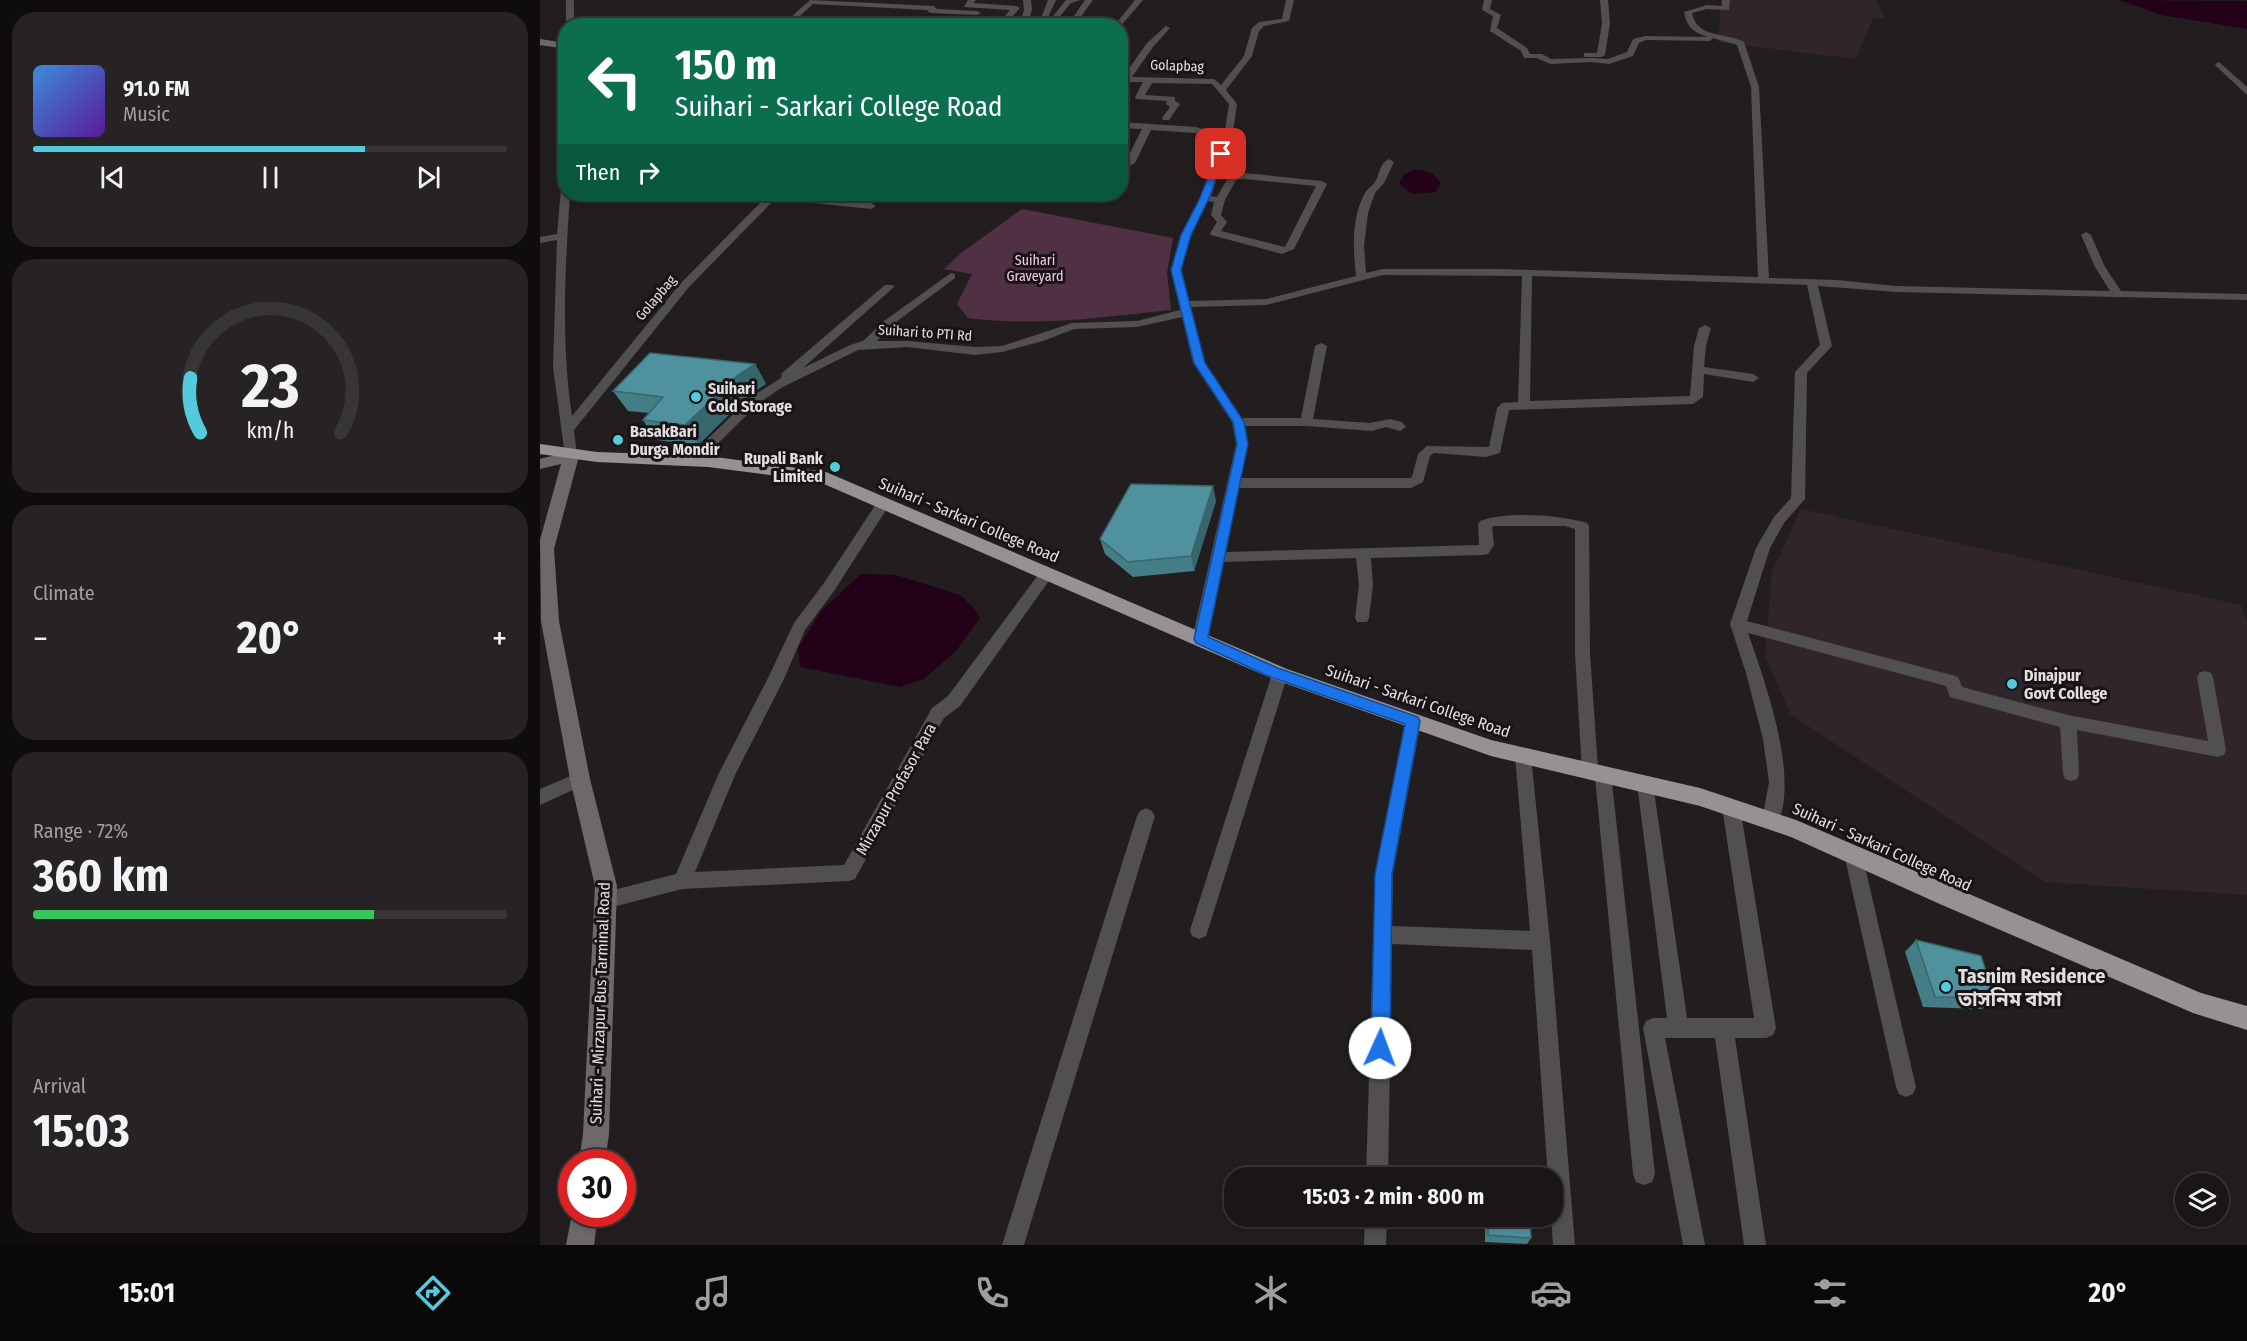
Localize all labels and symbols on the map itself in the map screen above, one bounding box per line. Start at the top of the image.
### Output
street label: Golapbag [1150,57,1205,75]
pin [1195,128,1246,179]
park label: Suihari Graveyard [1006,252,1064,285]
street label: Golapbag [632,272,680,324]
street label: Suihari to PTI Rd [877,321,973,345]
place label: Suihari Cold Storage [708,379,792,416]
marker: Suihari Cold Storage [689,390,703,404]
place label: BasakBari Durga Mondir [630,422,720,459]
marker: BasakBari Durga Mondir [611,433,625,447]
place label: Rupali Bank Limited [744,449,824,486]
marker: Rupali Bank Limited [828,460,842,474]
street label: Suihari - Sarkari College Road [876,473,1062,567]
street label: Suihari - Sarkari College Road [1323,660,1513,742]
place label: Dinajpur Govt College [2024,666,2107,703]
marker: Dinajpur Govt College [2005,677,2019,691]
street label: Mirzapur Profasor Para [852,720,940,858]
street label: Suihari - Sarkari College Road [1790,799,1974,895]
street label: Suihari - Mirzapur Bus Tarminal Road [586,882,614,1124]
place label: Tasnim Residence তাসনিম বাসা [1957,964,2105,1011]
marker: Tasnim Residence তাসনিম বাসা [1939,980,1953,994]
position arrow [1348,1016,1412,1080]
speed limit sign: 30 [558,1149,636,1227]

